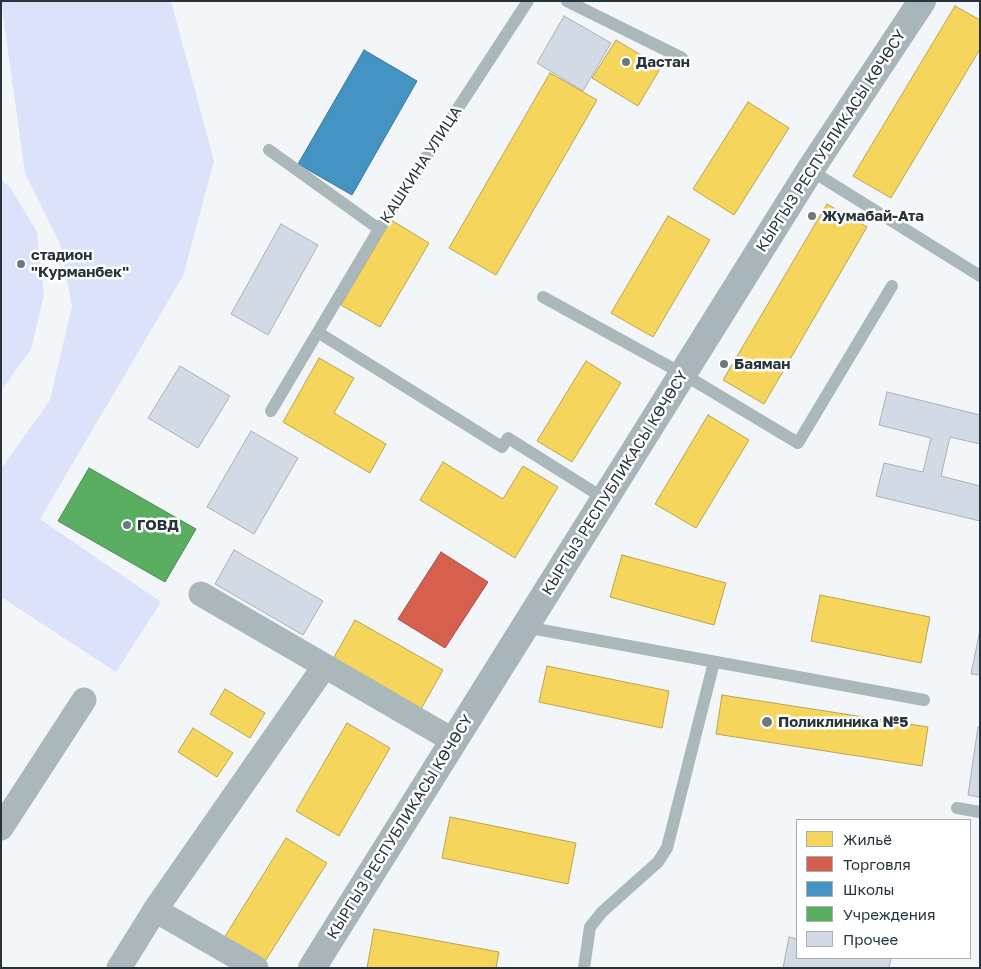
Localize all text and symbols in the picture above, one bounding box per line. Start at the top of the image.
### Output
street label: КЫРГЫЗ РЕСПУБЛИКАСЫ КӨЧӨСҮ [752,27,910,255]
place label: Дастан [636,53,690,71]
marker: Дастан [620,56,632,68]
street label: КАШКИНА УЛИЦА [376,103,466,227]
place label: Жумабай-Ата [822,207,924,225]
marker: Жумабай-Ата [806,210,818,222]
place label: стадион "Курманбек" [31,246,129,281]
marker: стадион "Курманбек" [15,258,27,270]
place label: Баяман [734,355,790,373]
marker: Баяман [718,358,730,370]
street label: КЫРГЫЗ РЕСПУБЛИКАСЫ КӨЧӨСҮ [538,368,692,598]
place label: ГОВД [137,516,179,534]
marker: ГОВД [121,519,133,531]
street label: КЫРГЫЗ РЕСПУБЛИКАСЫ КӨЧӨСҮ [323,712,477,942]
place label: Поликлиника №5 [778,713,908,731]
marker: Поликлиника №5 [760,715,774,729]
legend [796,819,971,959]
text: Жильё [843,830,892,848]
text: Торговля [843,855,911,873]
text: Школы [843,880,894,898]
text: Учреждения [843,905,935,923]
text: Прочее [843,930,898,948]

